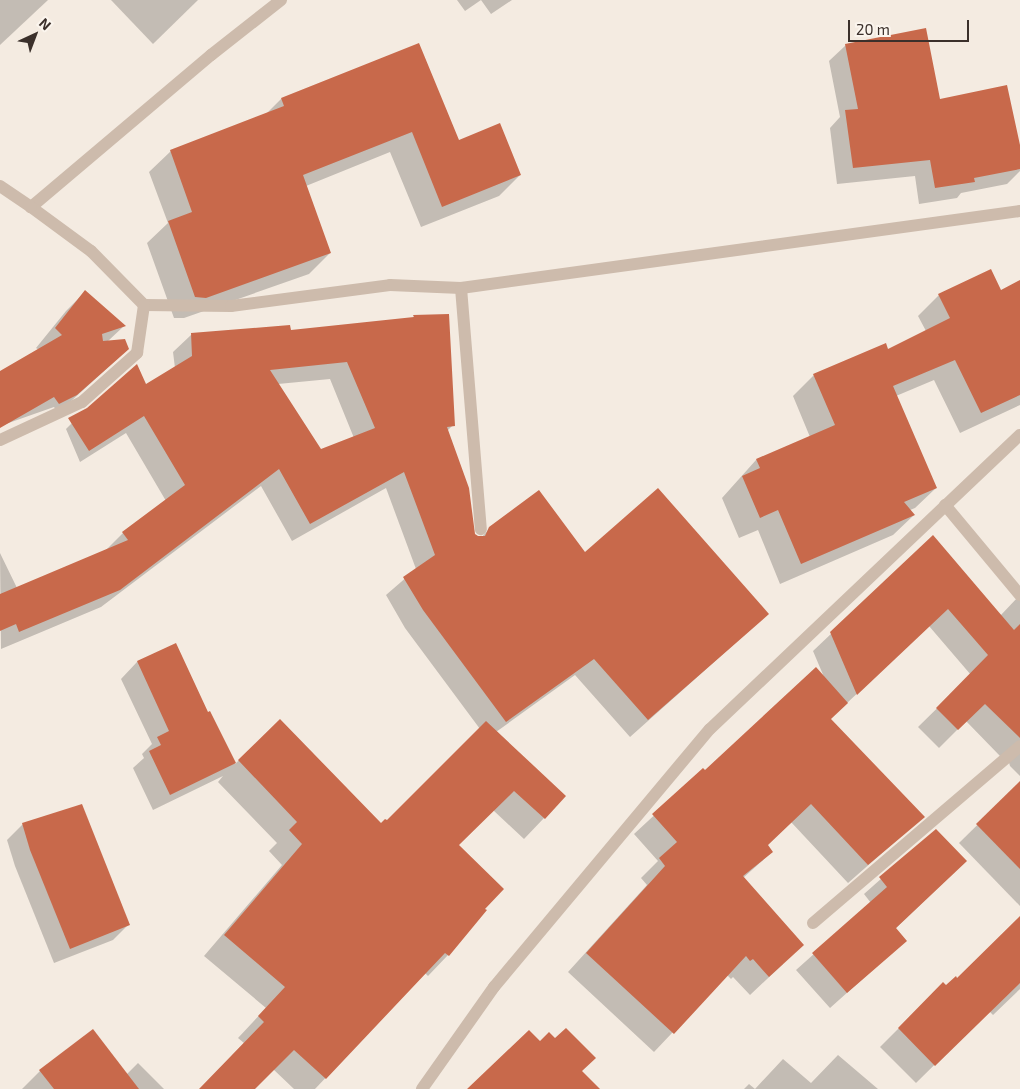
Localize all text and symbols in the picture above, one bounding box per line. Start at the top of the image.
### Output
north arrow [10,10,60,60]
scale bar [850,10,971,42]
text: N [36,14,55,33]
text: 20 m [856,20,890,38]

